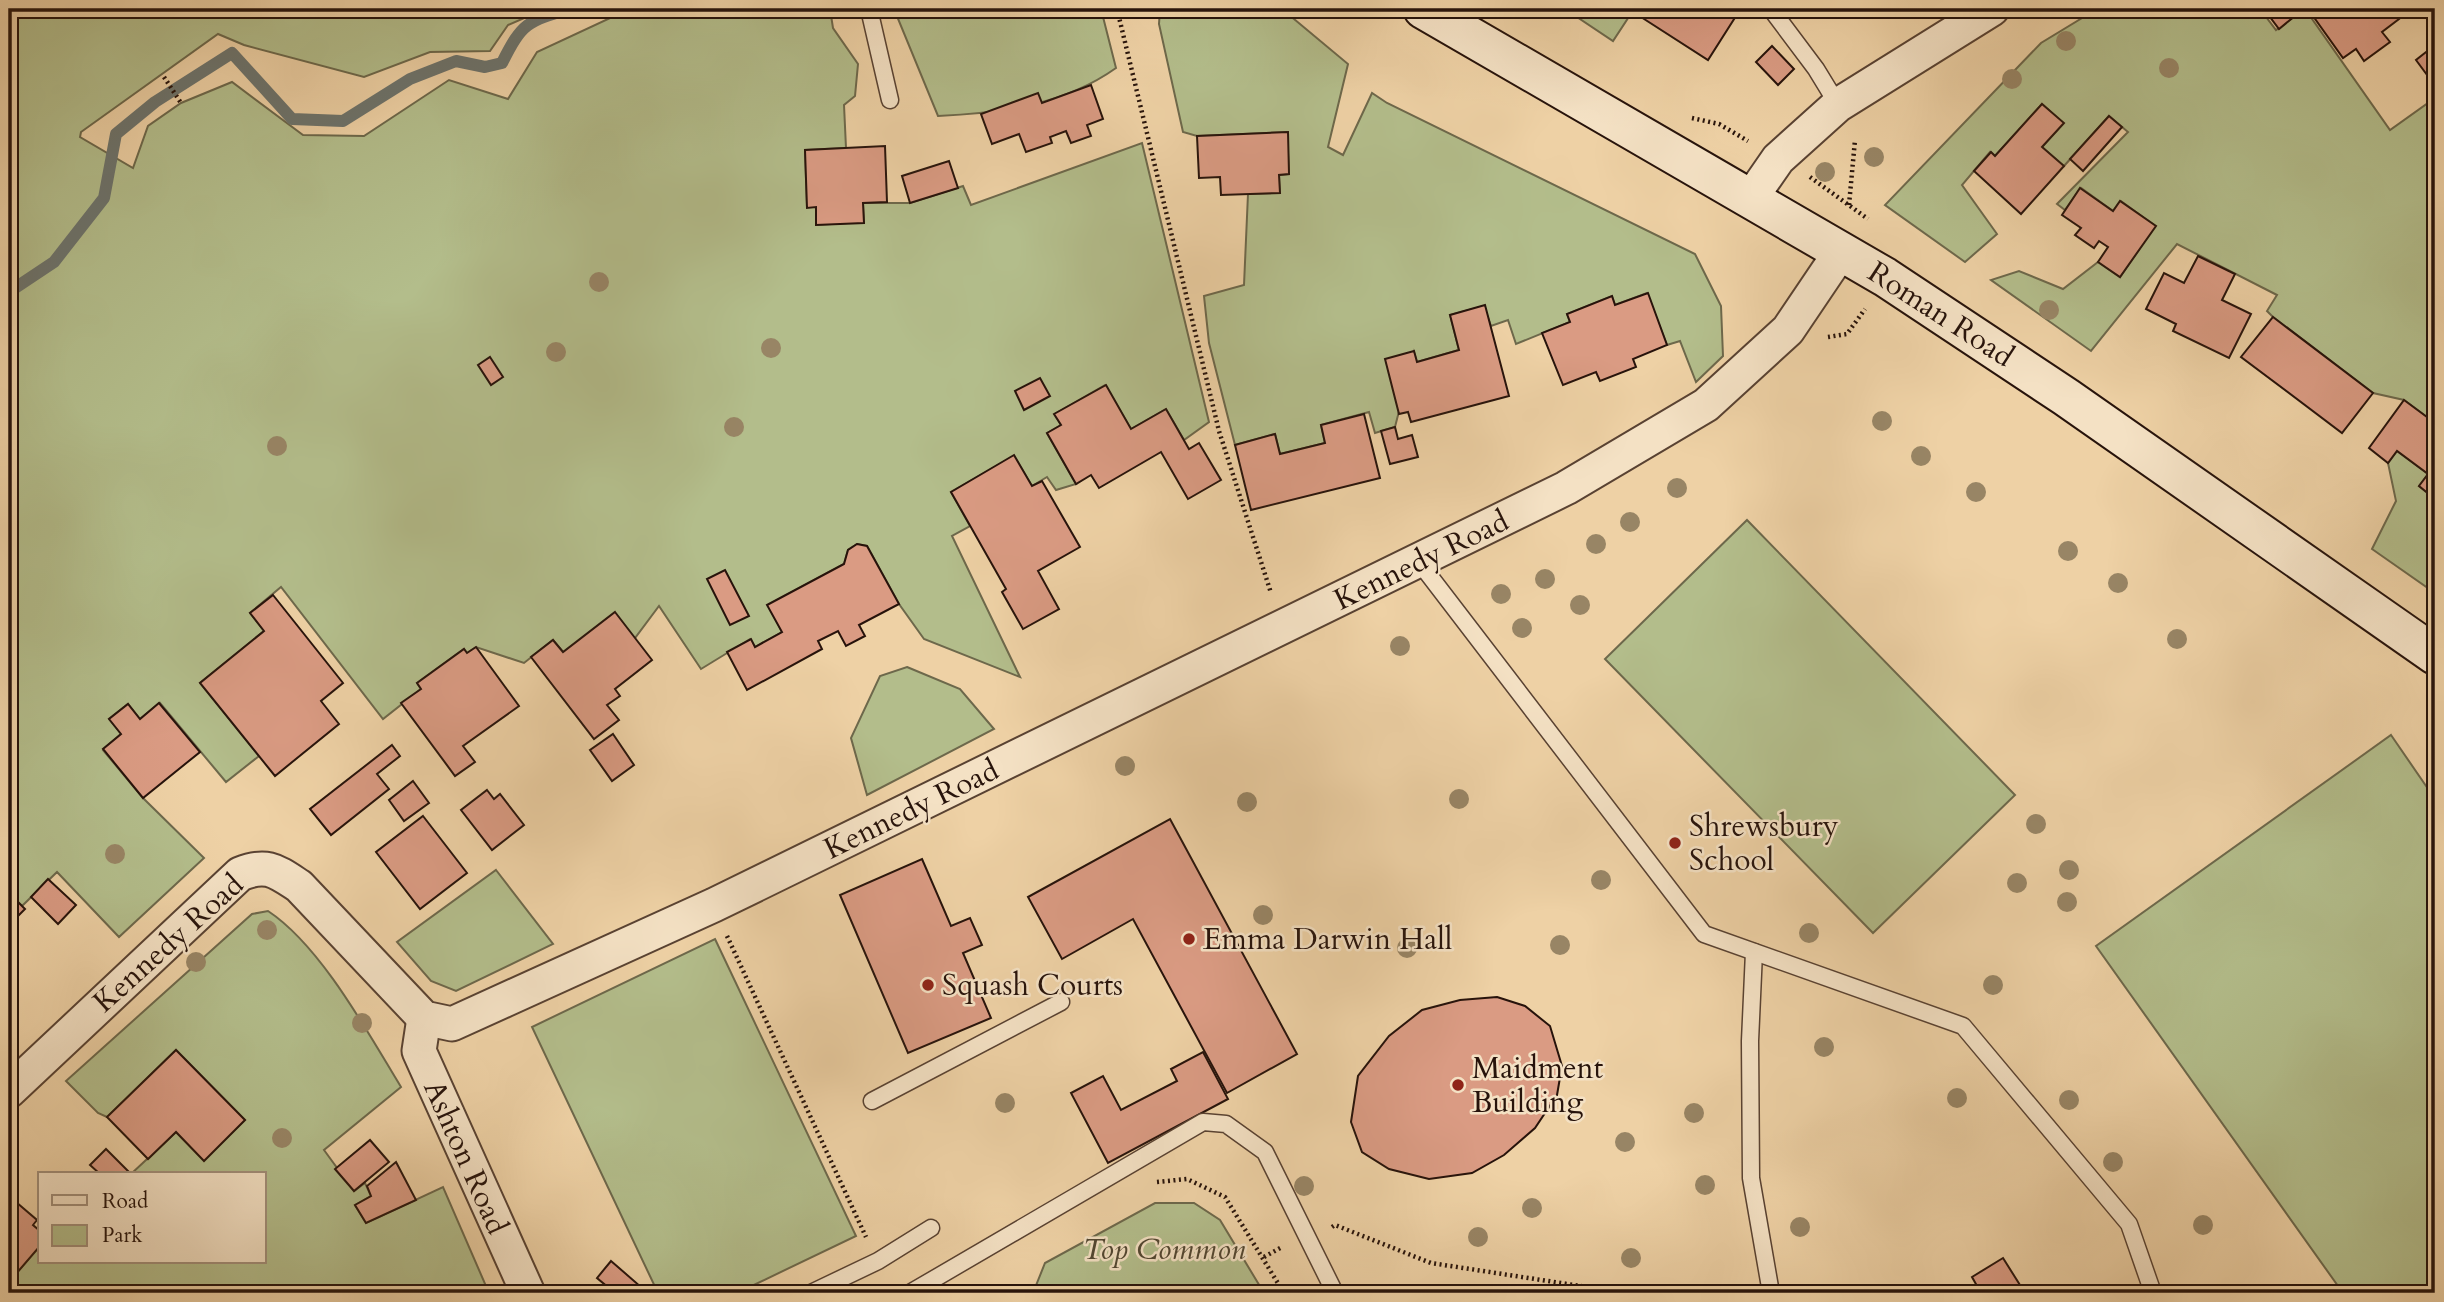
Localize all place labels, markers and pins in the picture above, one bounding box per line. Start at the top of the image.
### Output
place label: Shrewsbury School [1689,806,1839,881]
marker: Shrewsbury School [1667,835,1683,851]
place label: Emma Darwin Hall [1203,919,1453,960]
marker: Emma Darwin Hall [1181,931,1197,947]
place label: Squash Courts [942,965,1123,1006]
marker: Squash Courts [920,977,936,993]
place label: Maidment Building [1472,1048,1604,1123]
marker: Maidment Building [1450,1077,1466,1093]

